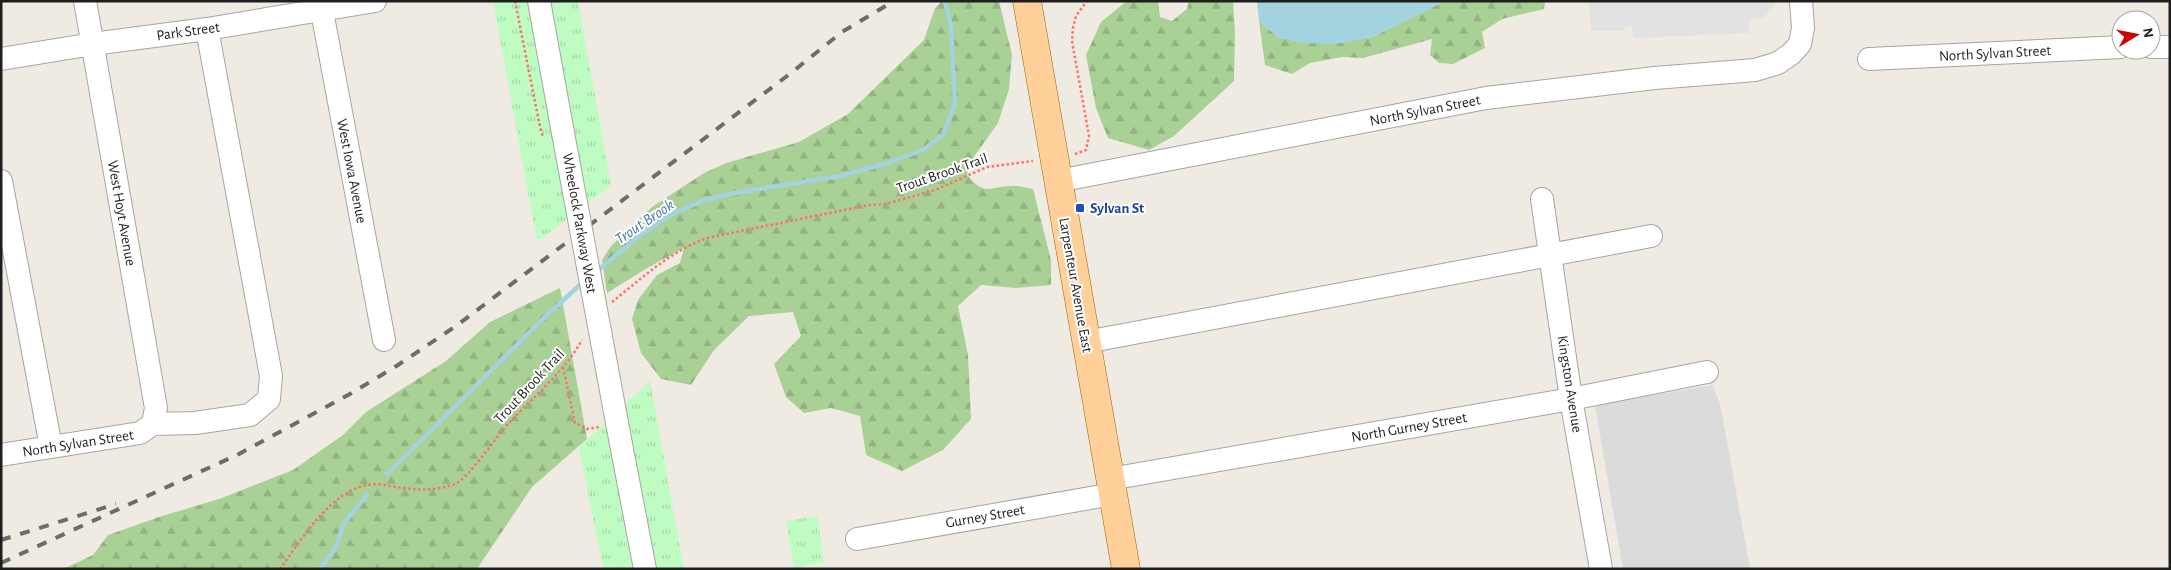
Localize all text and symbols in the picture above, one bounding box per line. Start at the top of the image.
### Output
north arrow [2111,10,2161,60]
street label: Park Street [155,20,221,43]
text: N [2140,27,2156,39]
street label: North Sylvan Street [1939,43,2052,64]
street label: North Sylvan Street [1369,92,1482,129]
street label: West Iowa Avenue [334,117,369,225]
street label: Trout Brook Trail [895,151,990,196]
street label: Wheelock Parkway West [560,152,599,295]
street label: West Hoyt Avenue [105,159,138,267]
water label: Trout Brook [612,196,677,247]
place label: Sylvan St [1090,201,1144,216]
marker: Sylvan St [1074,202,1086,214]
street label: Larpenteur Avenue East [1056,216,1095,354]
street label: Kingston Avenue [1554,334,1585,434]
street label: Trout Brook Trail [491,346,567,426]
street label: North Gurney Street [1350,410,1468,445]
street label: North Sylvan Street [21,427,135,460]
street label: Gurney Street [944,502,1026,531]

